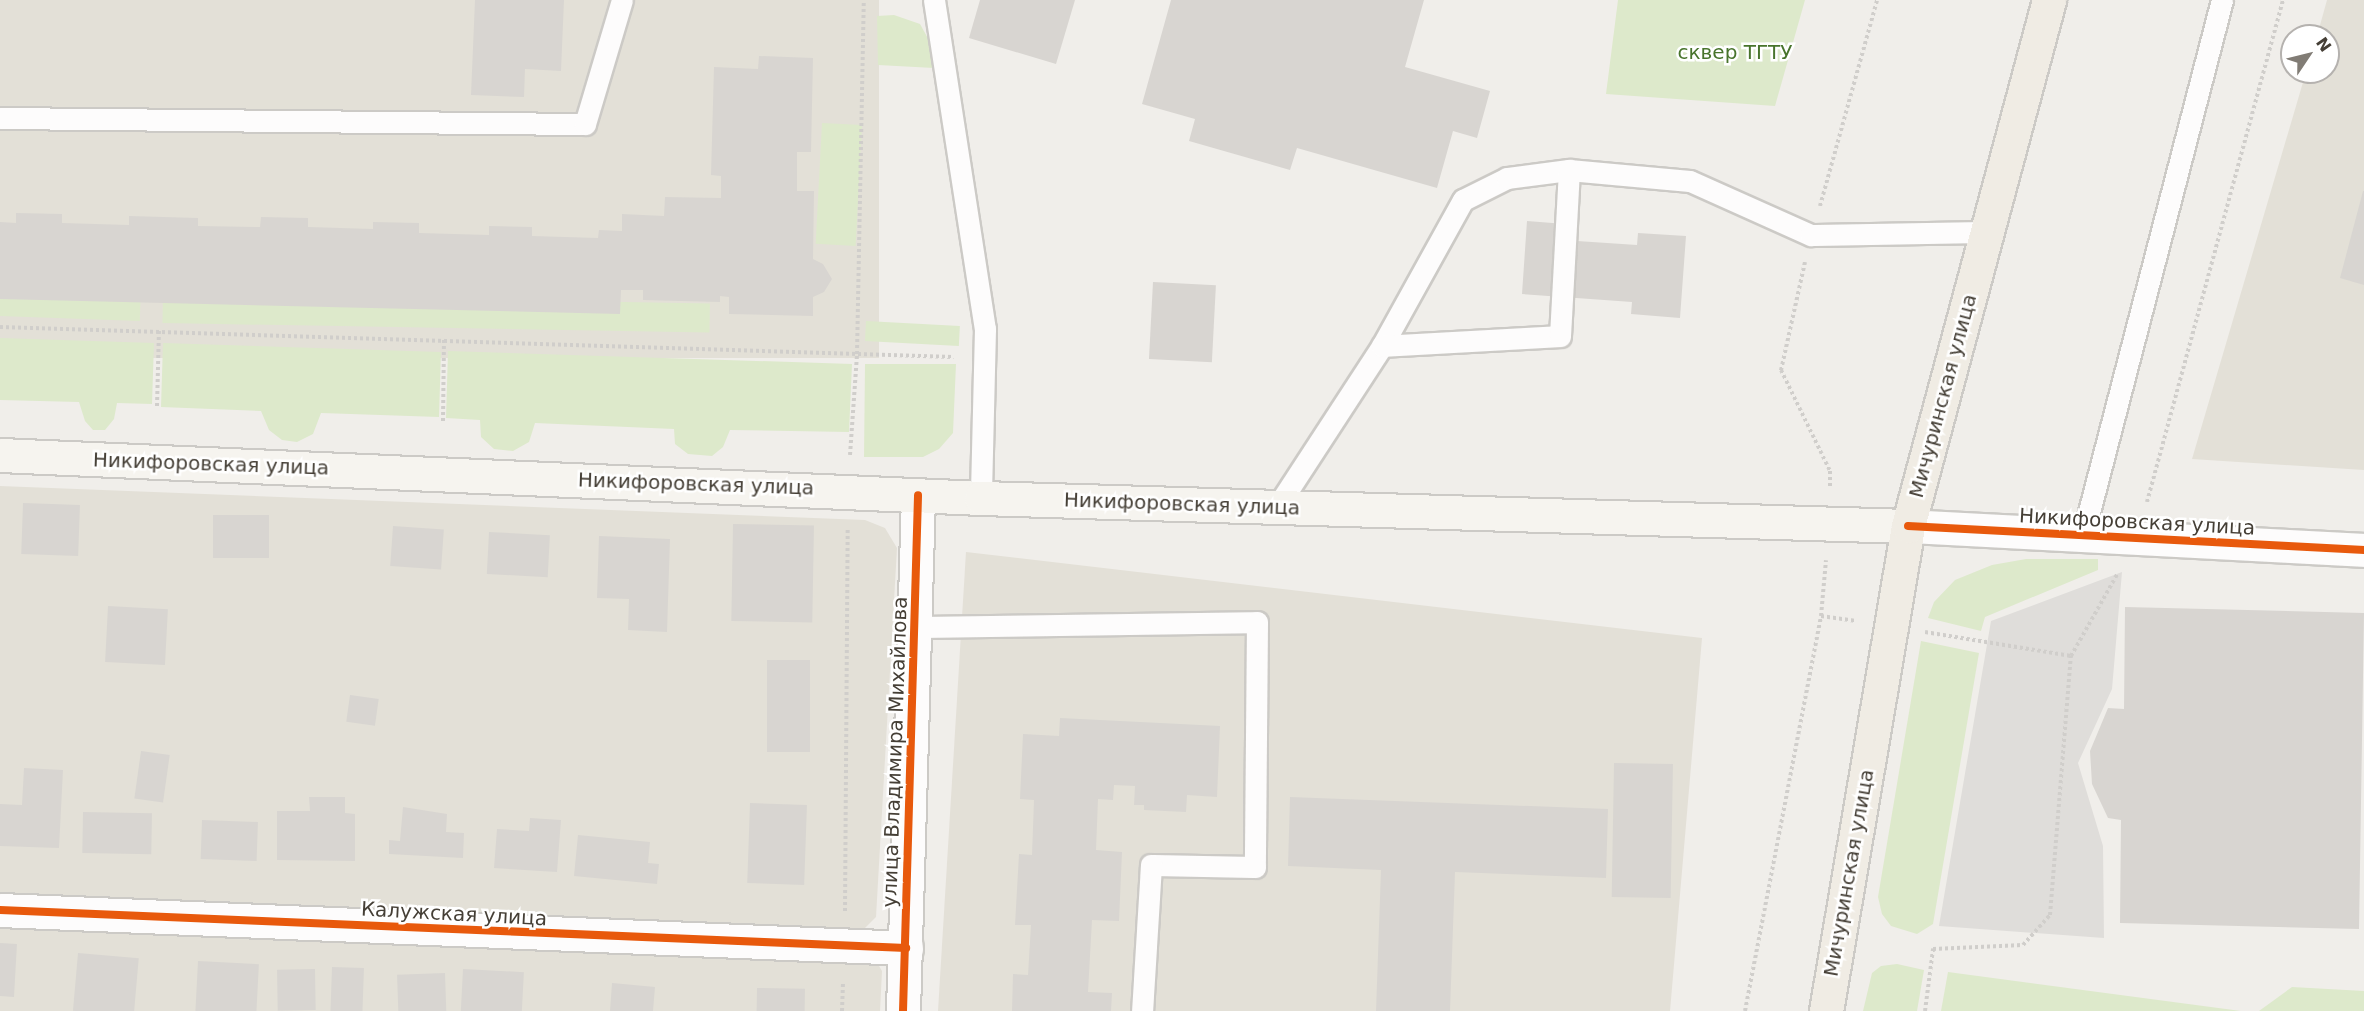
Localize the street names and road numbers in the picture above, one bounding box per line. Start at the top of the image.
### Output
street label: Мичуринская улица [1904,292,1982,500]
street label: Никифоровская улица [92,448,330,480]
street label: Никифоровская улица [577,468,815,500]
street label: Никифоровская улица [1063,488,1301,520]
street label: Никифоровская улица [2018,504,2256,540]
street label: улица Владимира Михайлова [878,596,912,908]
street label: Мичуринская улица [1819,768,1879,978]
street label: Калужская улица [360,897,548,931]

